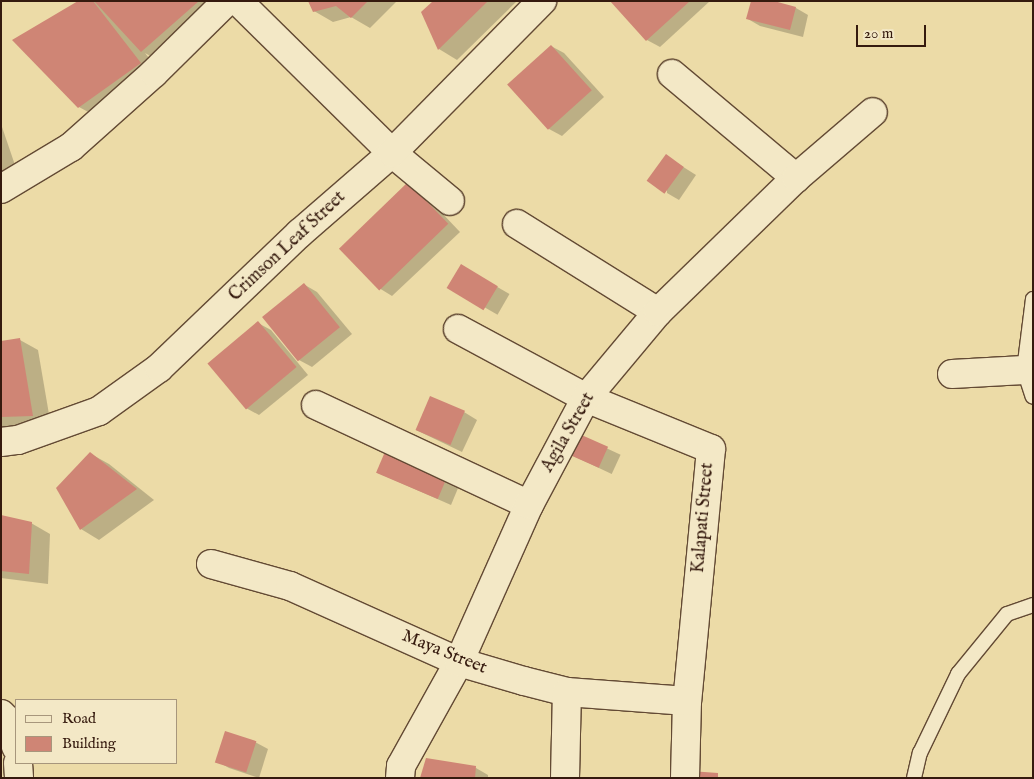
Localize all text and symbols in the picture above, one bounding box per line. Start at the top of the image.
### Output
scale bar [859,15,929,47]
text: 20 m [864,24,893,43]
street label: Crimson Leaf Street [225,187,351,307]
street label: Agila Street [538,389,600,477]
street label: Kalapati Street [688,462,720,574]
street label: Maya Street [398,626,490,680]
legend [15,699,178,764]
text: Road [62,709,96,728]
text: Building [62,734,116,753]

